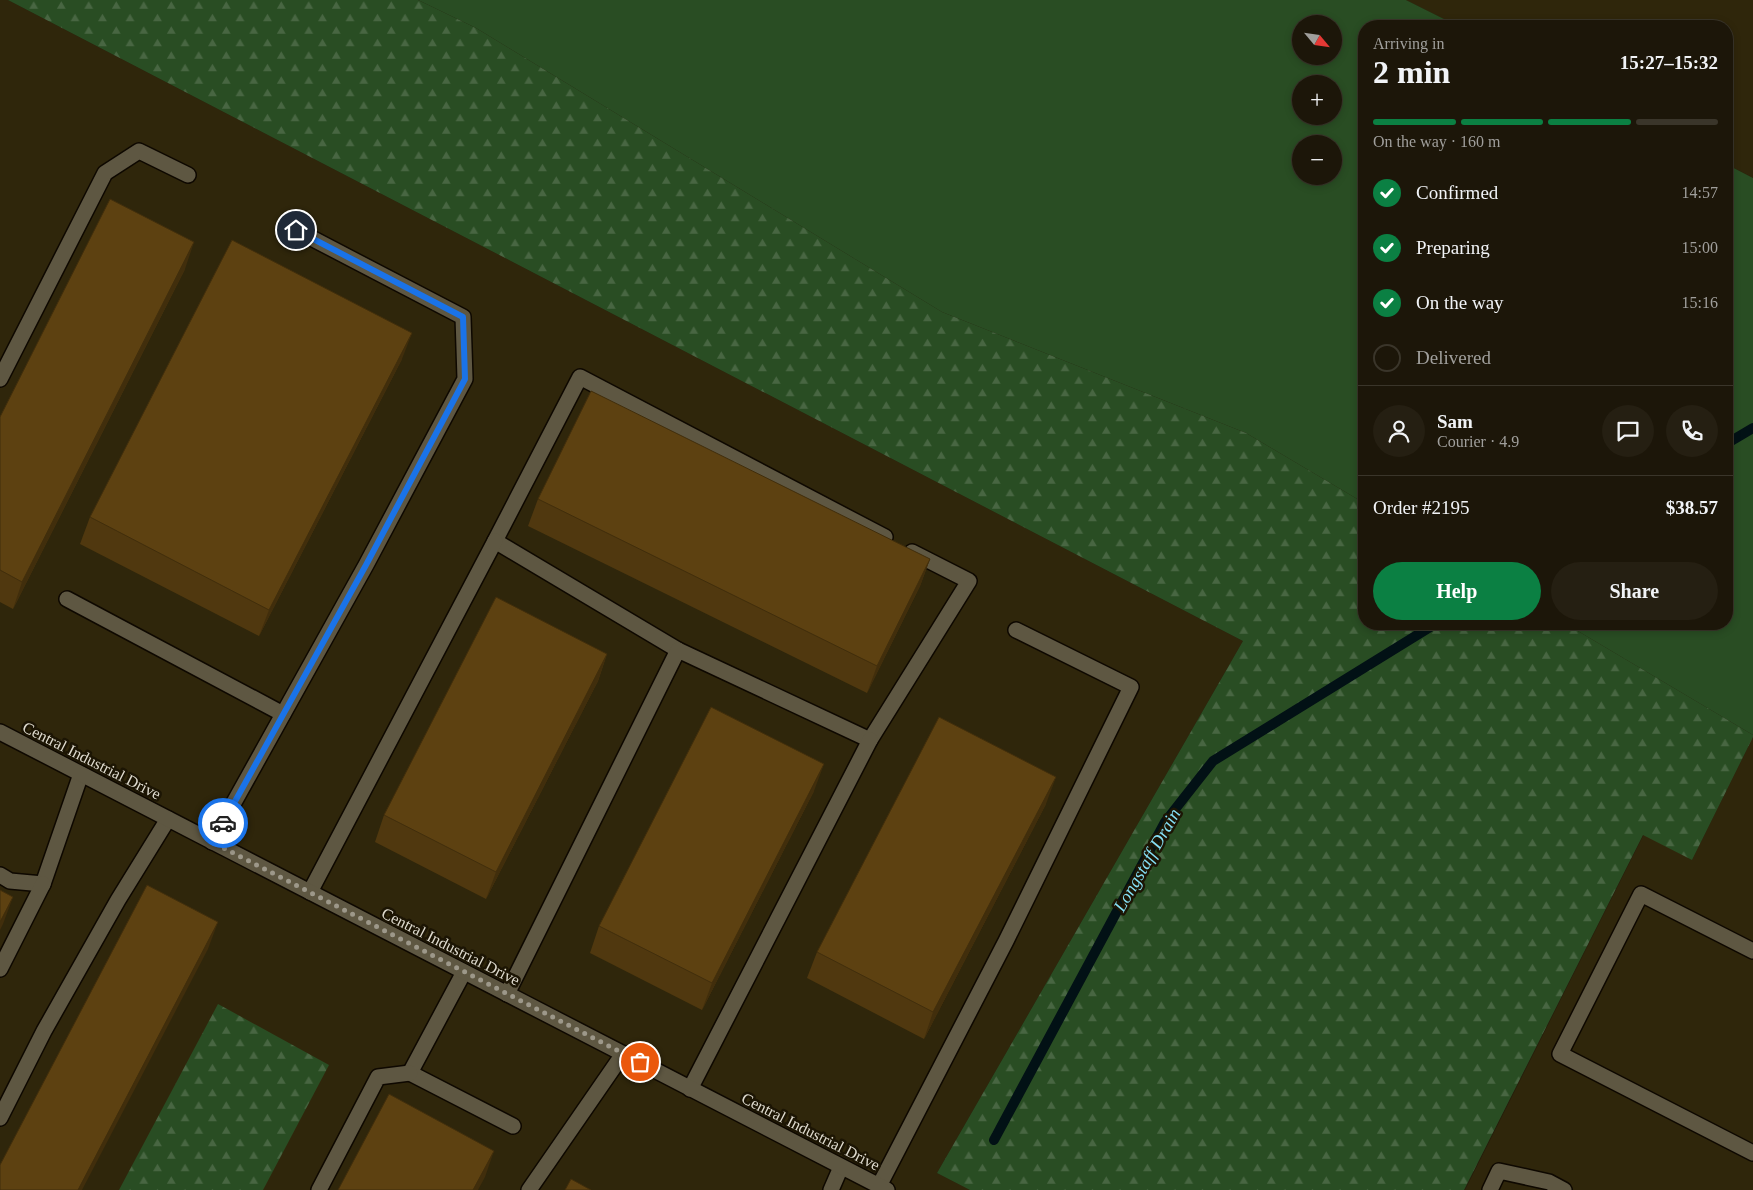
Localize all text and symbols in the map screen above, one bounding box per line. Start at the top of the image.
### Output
north arrow [1292,15,1342,65]
map controls [1292,15,1342,185]
text: Arriving in [1373,35,1445,52]
text: 15:27–15:32 [1620,52,1718,73]
text: 2 min [1373,54,1450,90]
button: + [1292,75,1342,125]
text: On the way · 160 m [1373,133,1501,150]
button: − [1292,135,1342,185]
icon: check [1373,179,1401,207]
text: Confirmed [1416,182,1498,203]
text: 14:57 [1682,184,1718,201]
pin [275,209,317,251]
icon: home [282,216,310,244]
icon: check [1373,234,1401,262]
text: Preparing [1416,237,1490,258]
text: 15:00 [1682,239,1718,256]
icon: check [1373,289,1401,317]
text: On the way [1416,292,1504,313]
text: 15:16 [1682,294,1718,311]
text: Delivered [1416,347,1491,368]
button: person [1373,405,1425,457]
button: chat [1602,405,1654,457]
button: phone [1666,405,1718,457]
text: Sam [1437,411,1473,432]
text: Courier · 4.9 [1437,433,1519,450]
text: Order #2195 [1373,497,1470,518]
text: $38.57 [1666,497,1718,518]
button: Help [1373,562,1541,620]
button: Share [1551,562,1718,620]
street label: Central Industrial Drive [20,718,164,803]
courier [198,798,248,848]
water label: Longstaff Drain [1109,805,1185,916]
icon: car [209,809,237,837]
street label: Central Industrial Drive [379,904,523,989]
pin [619,1041,661,1083]
icon: bag [626,1048,654,1076]
street label: Central Industrial Drive [739,1089,883,1174]

